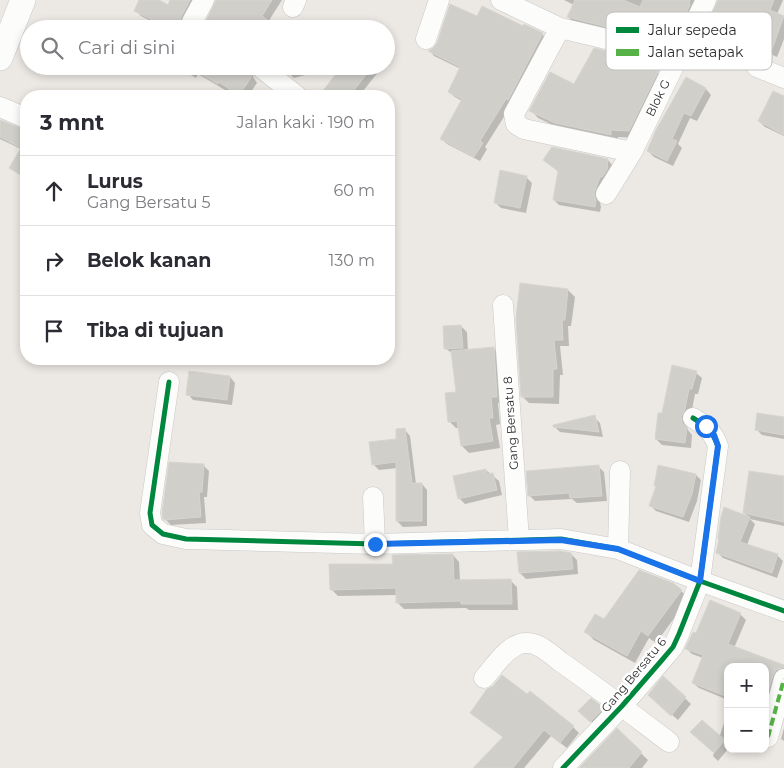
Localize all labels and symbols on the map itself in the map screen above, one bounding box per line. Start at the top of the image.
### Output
legend [606,12,772,70]
text: Jalur sepeda [647,21,737,39]
text: Jalan setapak [647,43,744,61]
street label: Blok G [642,77,673,119]
street label: Gang Bersatu 8 [500,375,521,470]
route start [695,415,718,438]
route end [364,533,387,556]
street label: Gang Bersatu 6 [598,634,669,715]

